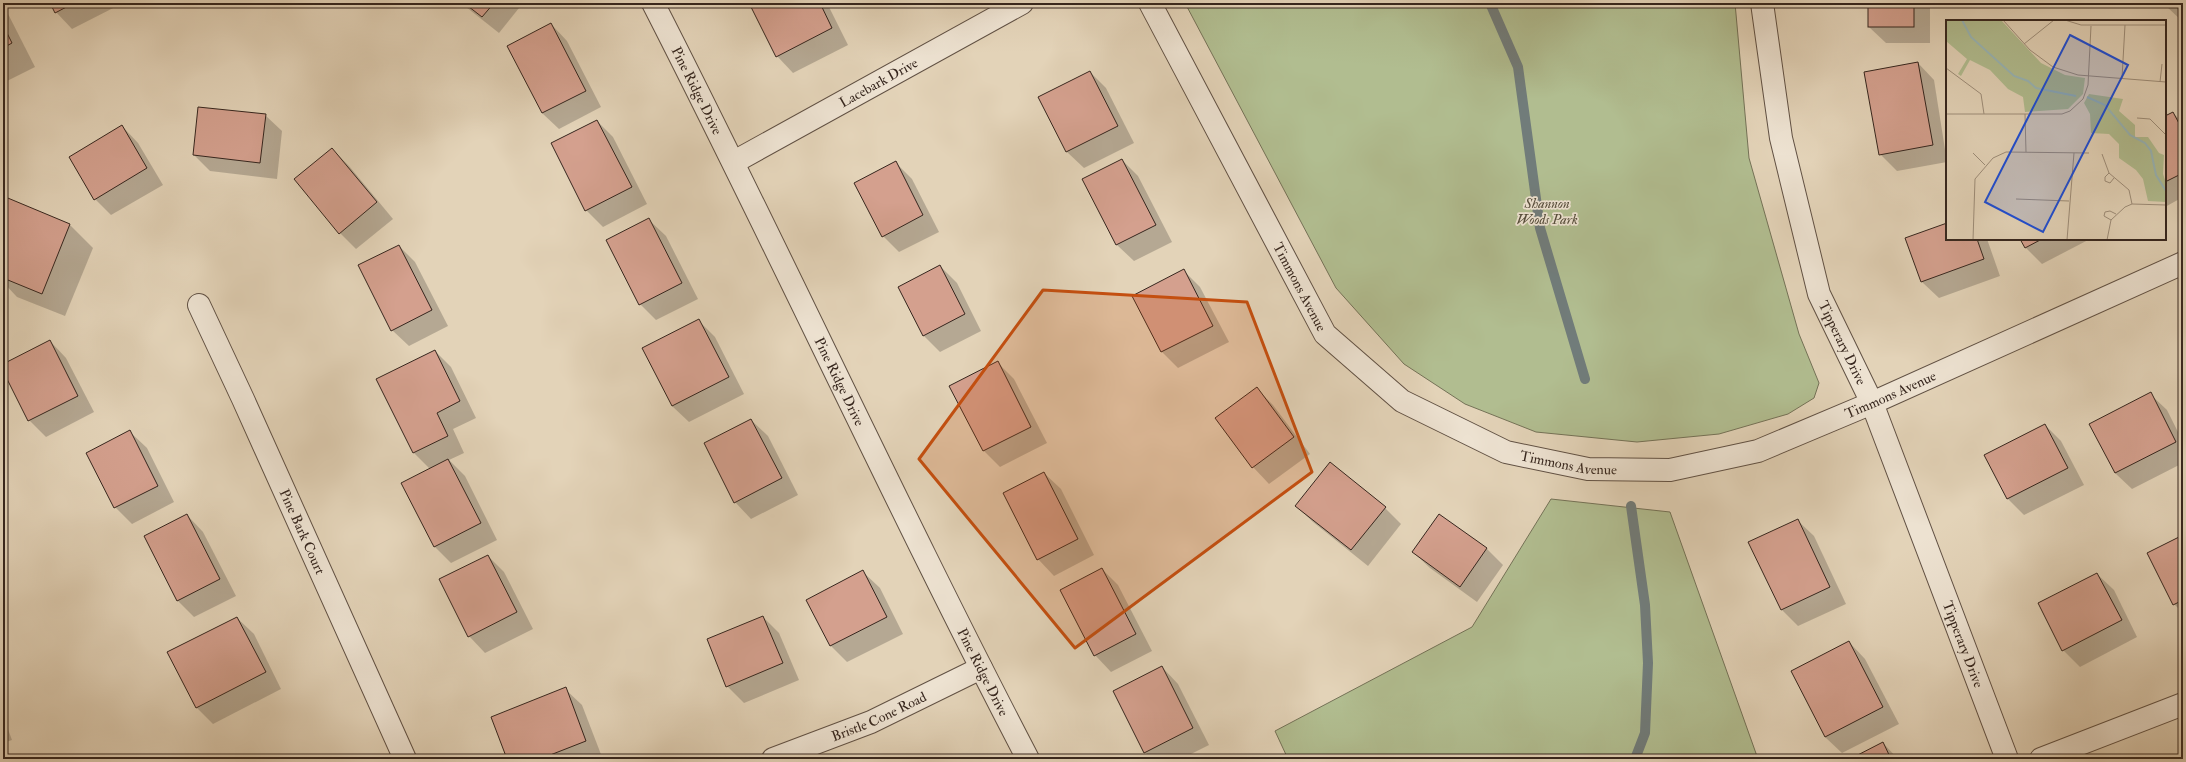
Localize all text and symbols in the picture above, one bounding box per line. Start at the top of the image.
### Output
inset map [1946,20,2166,240]
street label: Pine Ridge Drive [668,44,726,137]
street label: Lacebark Drive [836,54,921,111]
park label: Shannon Woods Park [1516,195,1578,228]
street label: Timmons Avenue [1270,240,1331,334]
street label: Tipperary Drive [1815,298,1870,388]
street label: Pine Ridge Drive [811,334,869,429]
street label: Timmons Avenue [1842,367,1939,422]
street label: Timmons Avenue [1519,447,1617,478]
street label: Pine Bark Court [276,486,329,577]
street label: Tipperary Drive [1939,598,1988,690]
street label: Pine Ridge Drive [954,625,1013,719]
street label: Bristle Cone Road [829,688,929,745]

